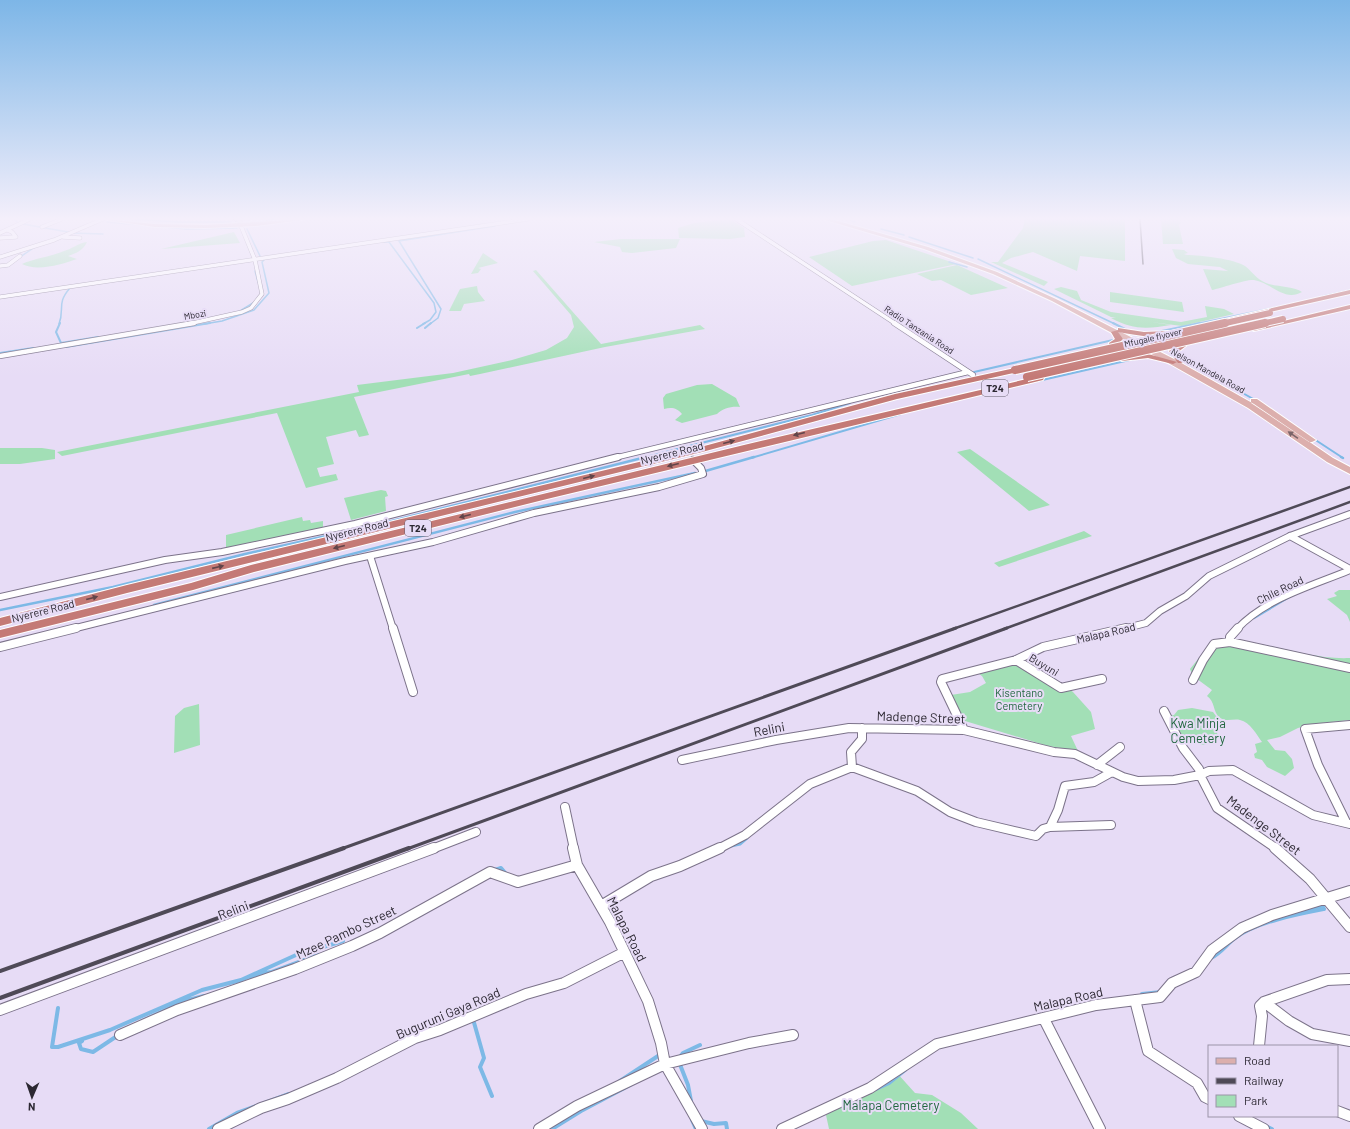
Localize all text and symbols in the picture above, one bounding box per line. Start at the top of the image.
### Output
street label: Radio Tanzania Road [883,303,956,356]
street label: Mbozi [183,307,207,322]
street label: Mfugale flyover [1123,325,1183,349]
street label: Nelson Mandela Road [1169,346,1247,395]
road number: T24 [982,380,1008,396]
one-way arrow [793,431,805,437]
one-way arrow [1288,431,1298,439]
street label: Nyerere Road [639,438,705,467]
one-way arrow [723,439,735,445]
one-way arrow [667,462,679,468]
one-way arrow [584,474,596,480]
one-way arrow [459,513,471,519]
street label: Nyerere Road [324,515,390,544]
road number: T24 [405,520,431,536]
one-way arrow [333,544,345,550]
one-way arrow [212,564,224,570]
street label: Chile Road [1254,573,1305,606]
one-way arrow [86,595,98,601]
street label: Nyerere Road [10,596,76,625]
street label: Malapa Road [1075,619,1137,646]
street label: Buyuni [1027,651,1062,679]
park label: Kisentano Cemetery [995,686,1043,712]
street label: Madenge Street [876,707,966,727]
park label: Kwa Minja Cemetery [1170,715,1226,746]
street label: Relini [752,718,786,740]
street label: Madenge Street [1224,792,1304,858]
street label: Malapa Road [604,894,650,964]
street label: Relini [215,897,251,923]
street label: Mzee Pambo Street [293,902,399,962]
street label: Malapa Road [1032,983,1104,1015]
street label: Buguruni Gaya Road [393,984,503,1042]
legend [1208,1045,1338,1117]
text: Road [1244,1053,1271,1067]
text: Railway [1244,1073,1284,1087]
north arrow [12,1077,52,1117]
text: Park [1244,1093,1268,1107]
park label: Malapa Cemetery [843,1097,939,1113]
text: N [28,1101,36,1114]

